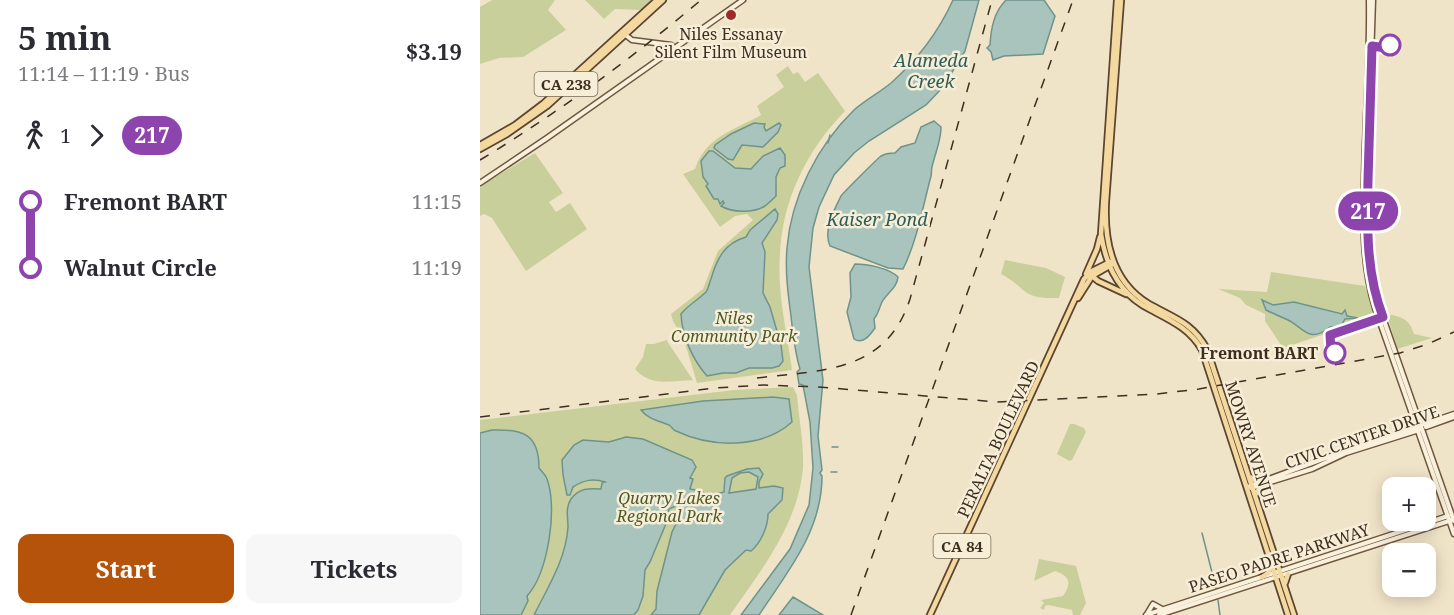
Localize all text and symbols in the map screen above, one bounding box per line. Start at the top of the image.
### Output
marker: Niles Essanay Silent Film Museum [724,8,738,22]
text: 5 min [18,15,111,60]
place label: Niles Essanay Silent Film Museum [655,23,807,63]
unlabelled marker [1379,34,1401,56]
text: $3.19 [406,36,462,66]
water label: Alameda Creek [892,48,969,93]
text: 11:14 – 11:19 · Bus [18,60,189,87]
road number: CA 238 [534,72,598,96]
icon: walk [18,119,51,152]
icon: forward [80,119,113,152]
text: 217 [134,121,170,149]
text: 1 [60,122,71,149]
text: Fremont BART [64,186,227,216]
text: 11:15 [412,188,462,215]
line badge: 217 [1334,192,1402,230]
text: 217 [1350,197,1386,225]
water label: Kaiser Pond [825,207,928,231]
text: Walnut Circle [64,252,217,282]
text: 11:19 [412,254,462,281]
park label: Niles Community Park [671,307,798,347]
place label: Fremont BART [1200,342,1319,364]
marker: Fremont BART [1324,342,1346,364]
street label: PERALTA BOULEVARD [952,357,1044,521]
street label: MOWRY AVENUE [1220,378,1282,510]
street label: CIVIC CENTER DRIVE [1282,400,1442,474]
map controls [1382,477,1436,597]
button: + [1382,477,1436,531]
park label: Quarry Lakes Regional Park [615,487,722,527]
street label: PASEO PADRE PARKWAY [1186,518,1373,598]
button: Start [18,534,234,603]
button: Tickets [246,534,462,603]
road number: CA 84 [934,534,990,558]
button: − [1382,543,1436,597]

